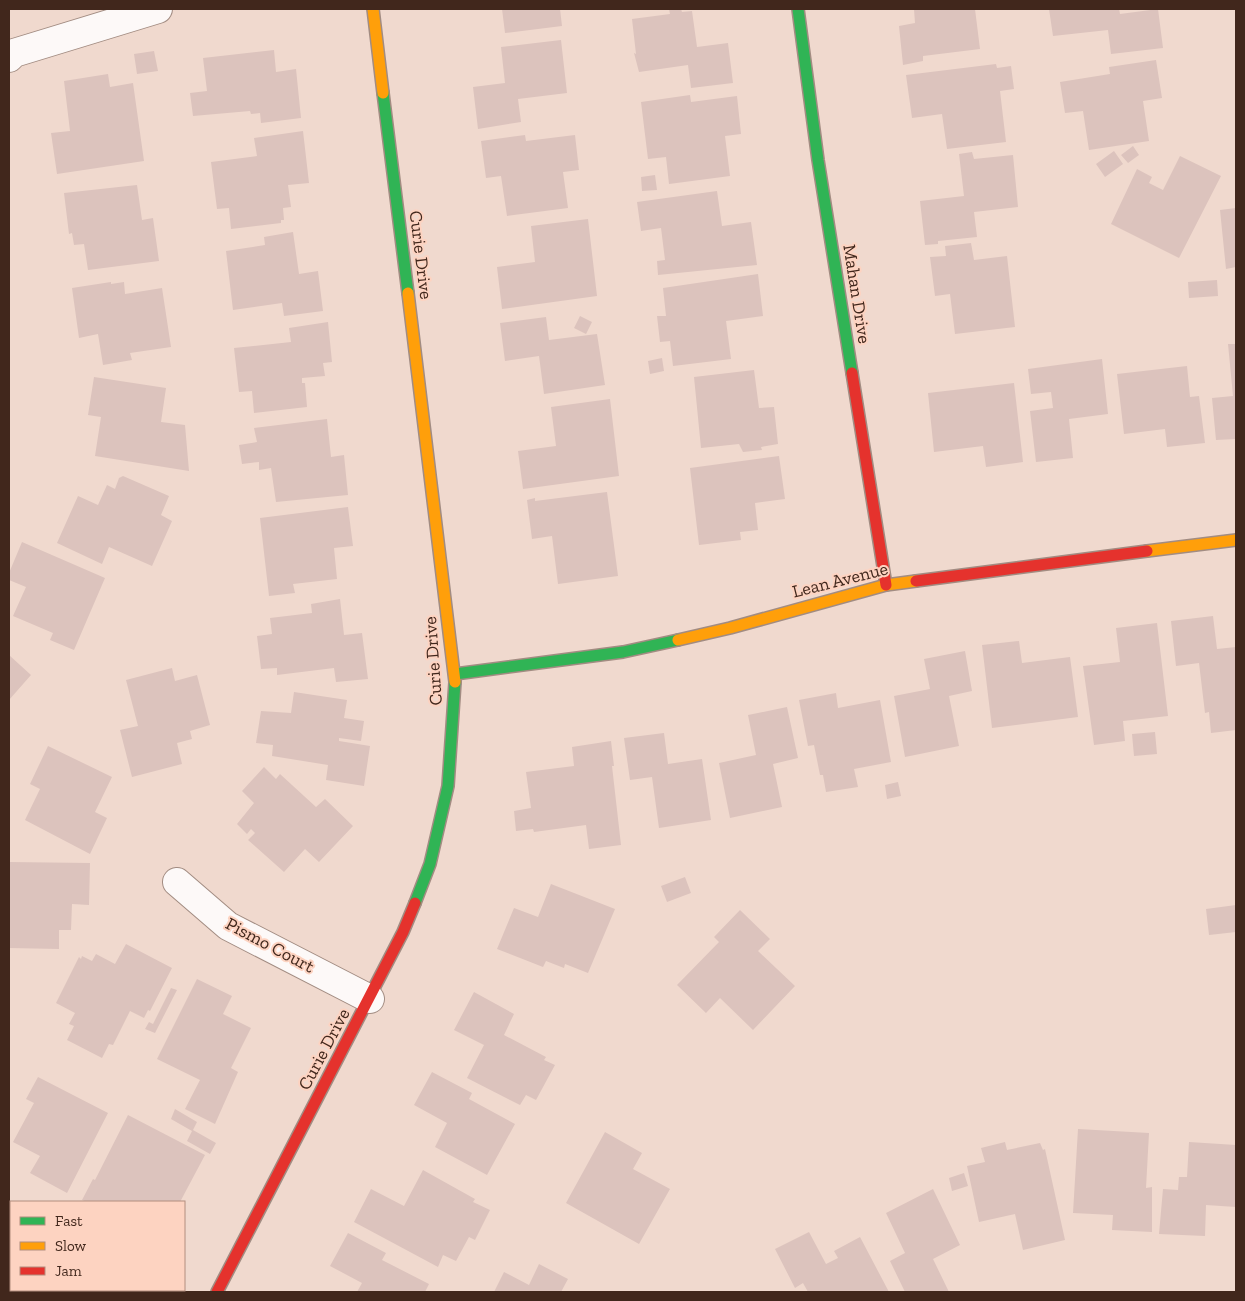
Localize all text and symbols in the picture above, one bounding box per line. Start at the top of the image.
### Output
street label: Curie Drive [405,209,437,301]
street label: Mahan Drive [838,243,876,345]
street label: Lean Avenue [790,557,890,603]
street label: Curie Drive [419,616,447,706]
street label: Pismo Court [222,912,318,978]
street label: Curie Drive [293,1004,355,1094]
legend [10,1201,185,1291]
text: Fast [55,1212,83,1230]
text: Slow [55,1237,87,1255]
text: Jam [55,1262,82,1280]

